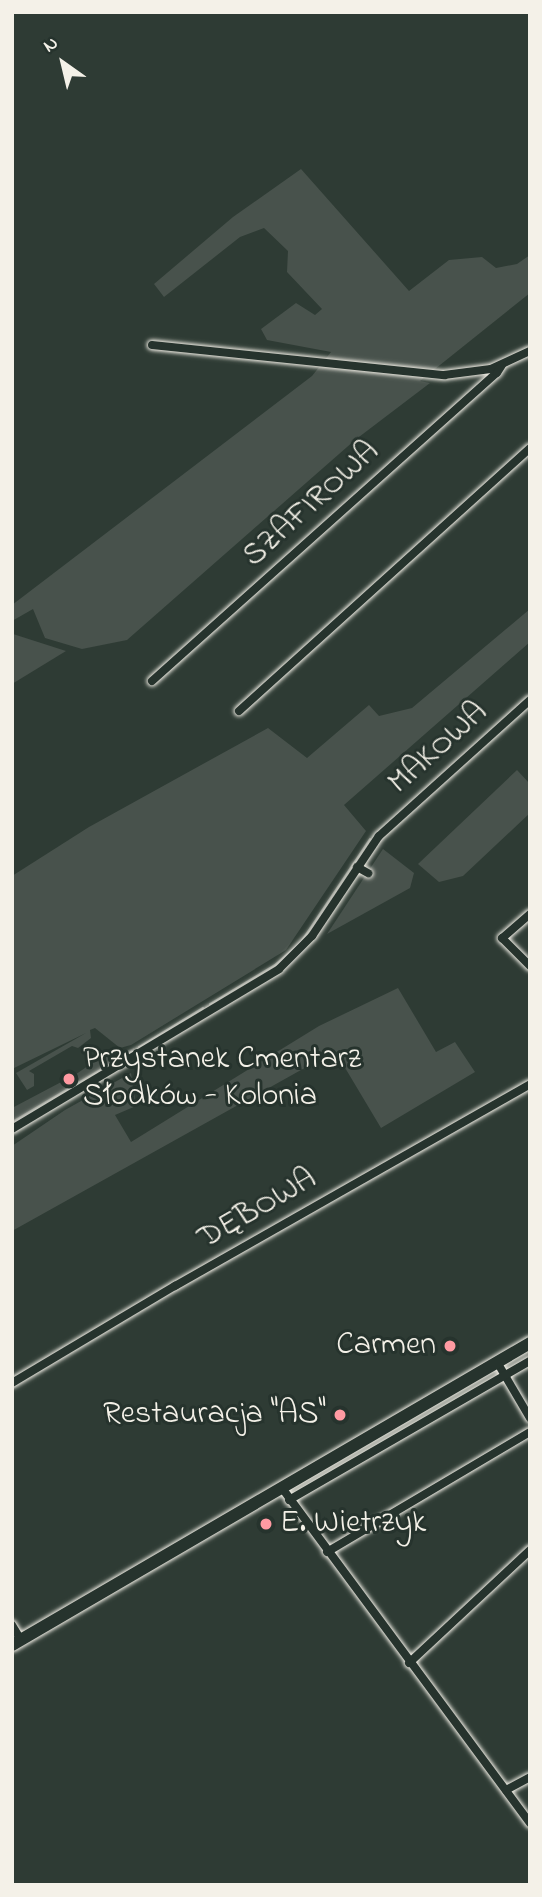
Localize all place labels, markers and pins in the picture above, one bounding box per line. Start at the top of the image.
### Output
place label: Przystanek Cmentarz Słodków - Kolonia [83,1042,361,1117]
marker: Przystanek Cmentarz Słodków - Kolonia [61,1071,77,1087]
place label: Carmen [336,1327,436,1365]
marker: Carmen [442,1338,458,1354]
place label: Restauracja "AS" [103,1396,326,1434]
marker: Restauracja "AS" [332,1407,348,1423]
place label: E. Wietrzyk [280,1505,426,1543]
marker: E. Wietrzyk [258,1516,274,1532]

